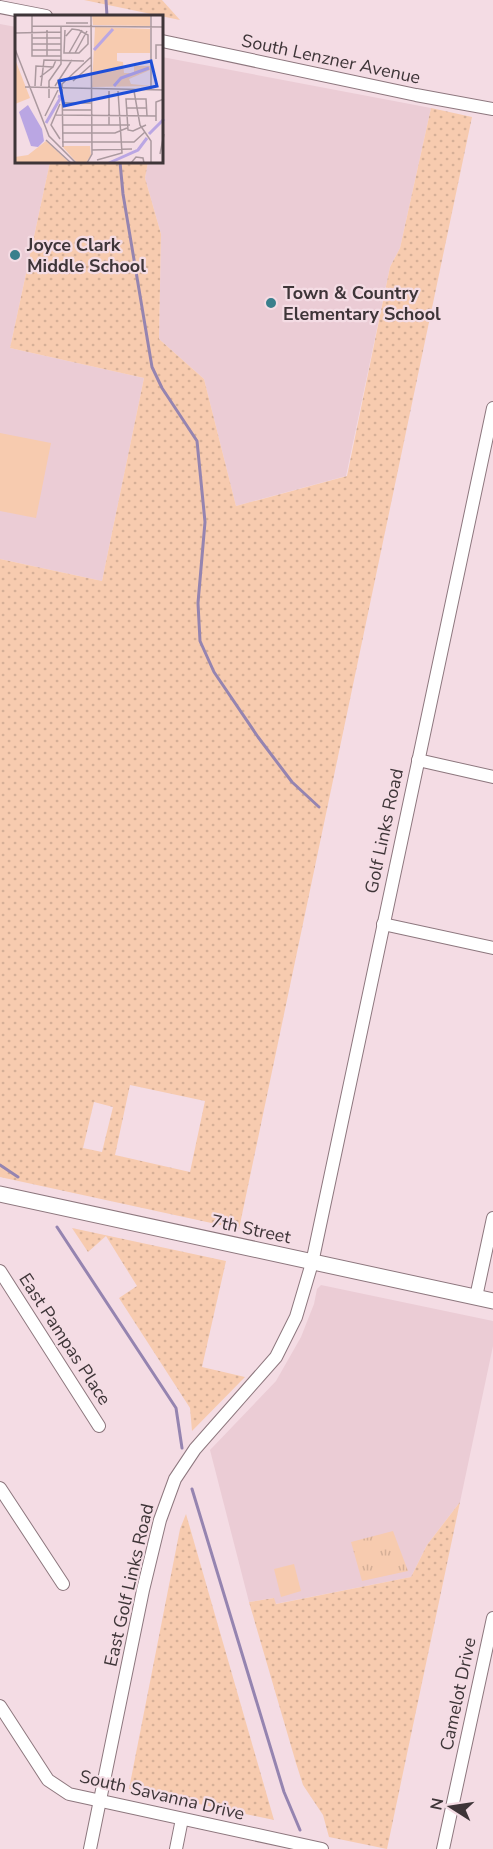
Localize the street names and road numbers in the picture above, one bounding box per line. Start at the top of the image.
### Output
street label: South Lenzner Avenue [239,28,423,90]
street label: Golf Links Road [359,766,409,896]
street label: 7th Street [209,1209,294,1249]
street label: East Pampas Place [13,1268,117,1410]
street label: East Golf Links Road [99,1501,159,1669]
street label: Camelot Drive [434,1635,482,1753]
street label: South Savanna Drive [77,1764,247,1826]

